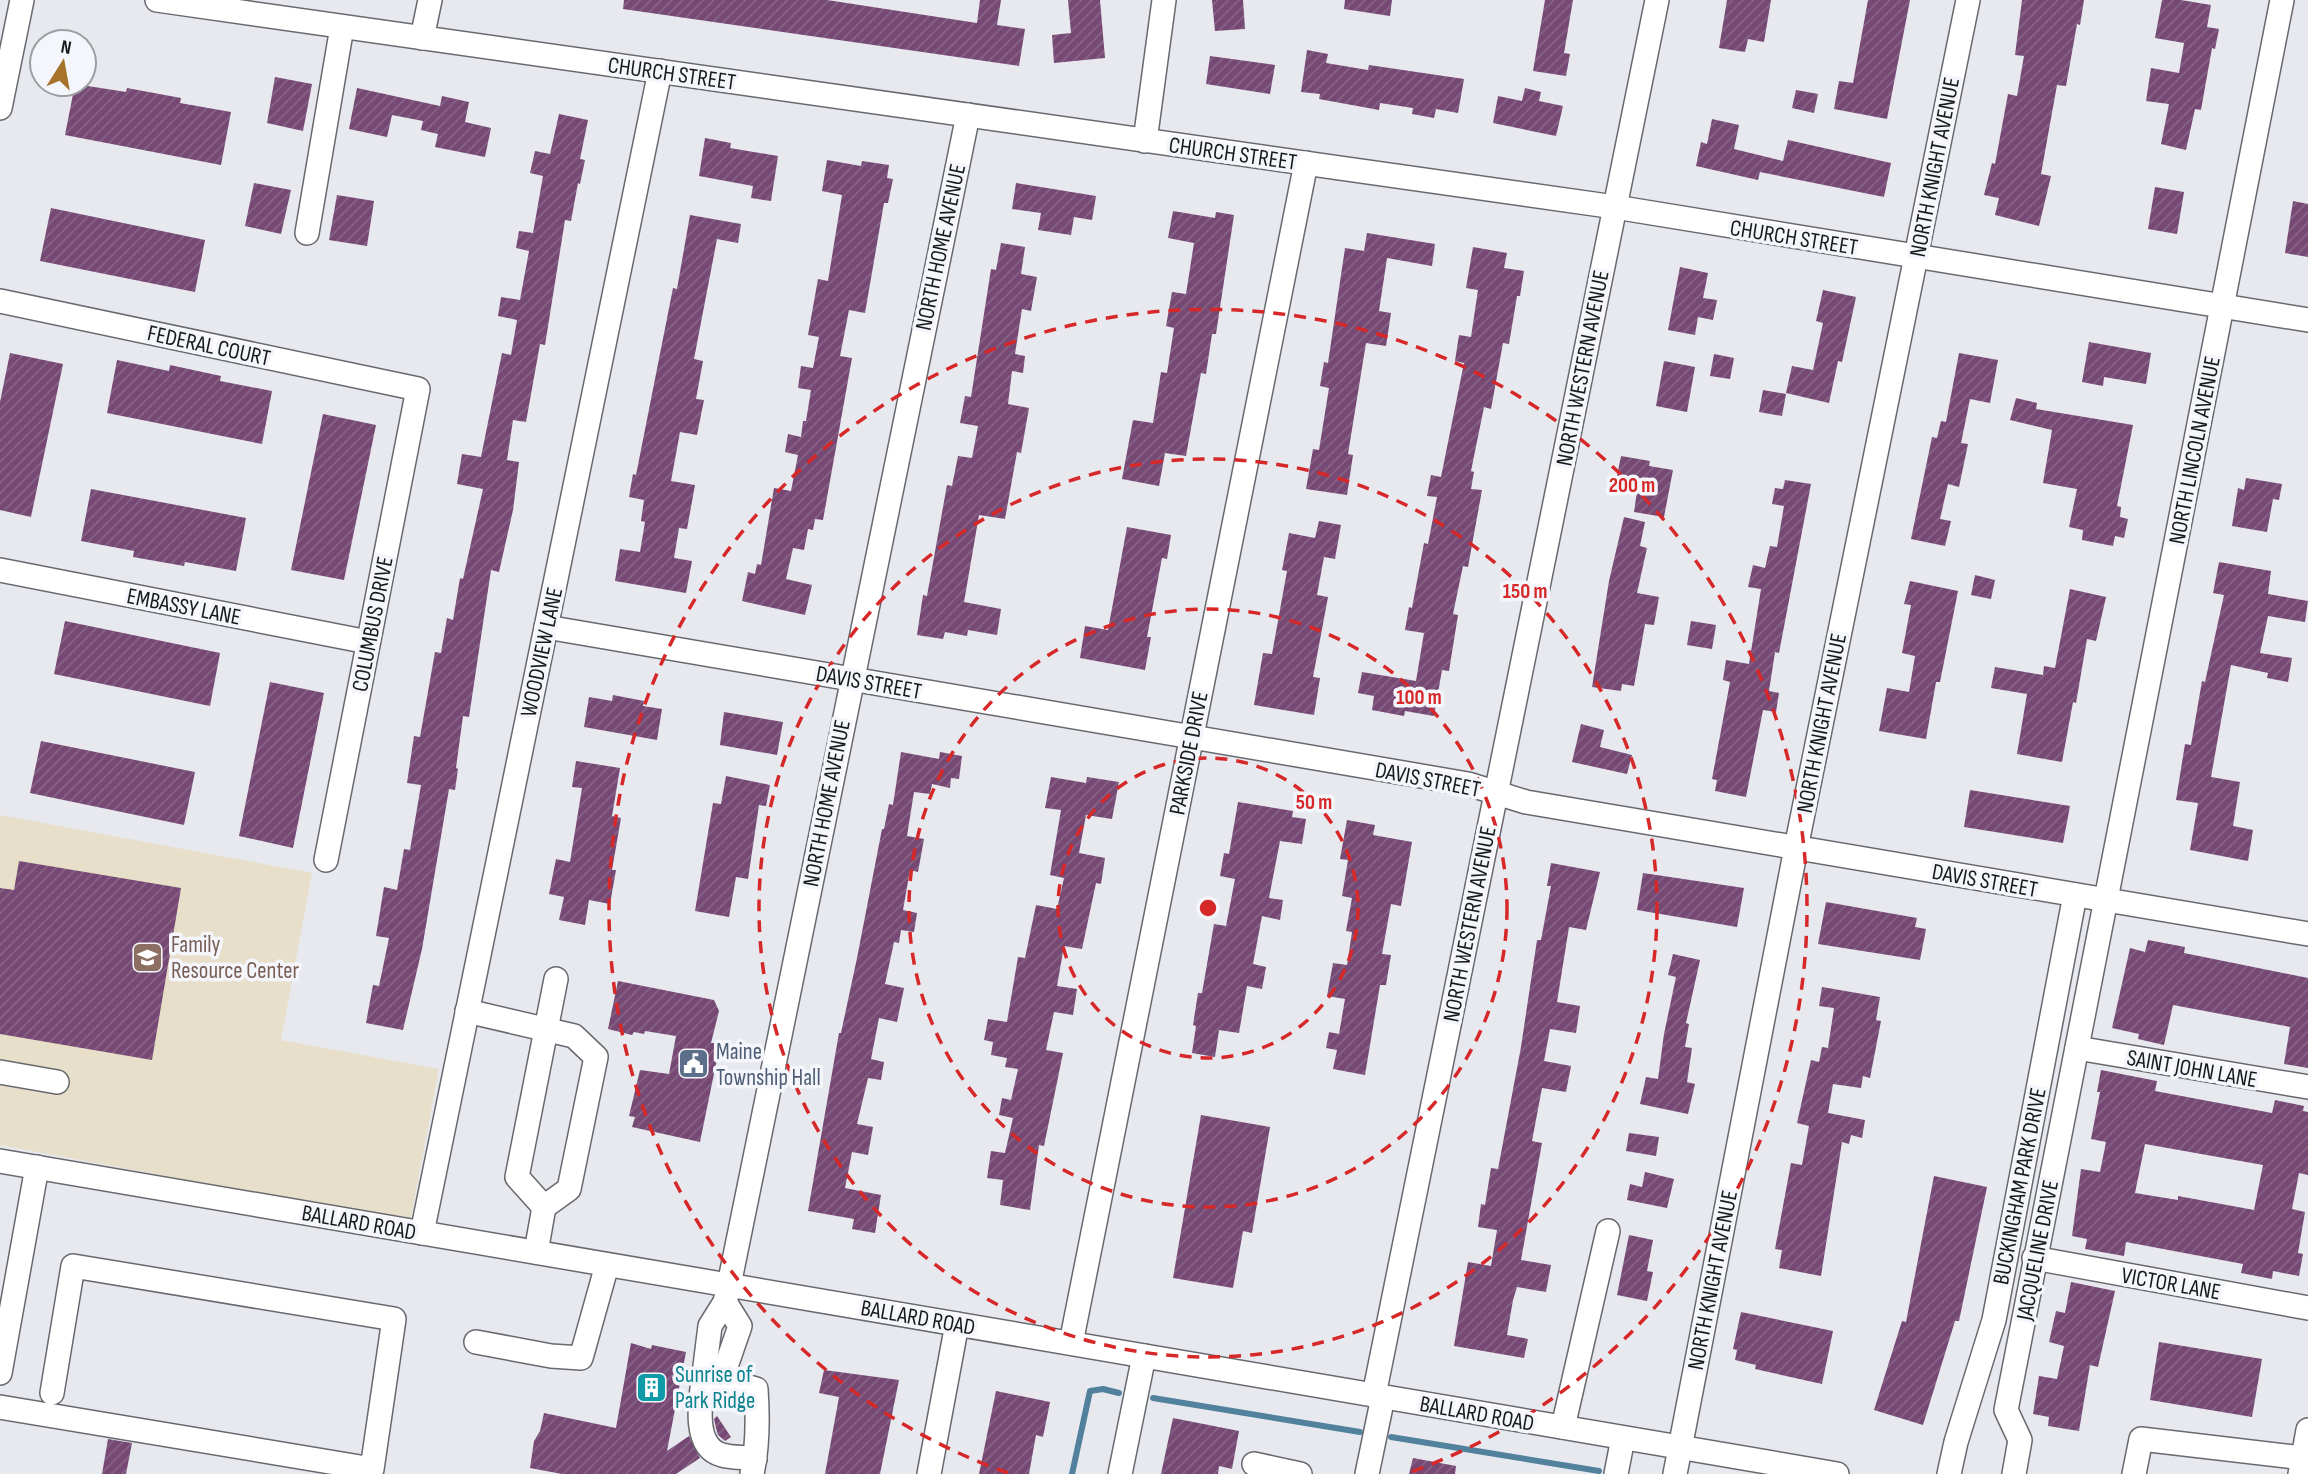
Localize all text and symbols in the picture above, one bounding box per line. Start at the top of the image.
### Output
north arrow [28,28,98,98]
text: N [59,36,73,60]
street label: CHURCH STREET [606,51,738,97]
street label: NORTH KNIGHT AVENUE [1904,75,1966,259]
street label: CHURCH STREET [1167,131,1299,177]
street label: NORTH HOME AVENUE [910,161,972,333]
street label: CHURCH STREET [1728,214,1860,262]
street label: NORTH WESTERN AVENUE [1550,268,1616,468]
street label: FEDERAL COURT [145,319,273,373]
street label: NORTH LINCOLN AVENUE [2163,354,2227,547]
text: 200 m [1609,473,1655,498]
street label: COLUMBUS DRIVE [346,554,400,694]
text: 150 m [1503,579,1547,604]
street label: EMBASSY LANE [124,582,243,632]
street label: WOODVIEW LANE [515,585,569,719]
street label: NORTH KNIGHT AVENUE [1791,631,1853,815]
street label: DAVIS STREET [814,660,924,706]
text: 100 m [1396,685,1442,710]
street label: PARKSIDE DRIVE [1163,689,1215,817]
street label: NORTH HOME AVENUE [797,717,857,889]
street label: DAVIS STREET [1373,756,1483,804]
text: 50 m [1296,790,1332,815]
street label: NORTH WESTERN AVENUE [1437,824,1503,1024]
street label: DAVIS STREET [1930,858,2040,904]
centre of rings [1196,896,1220,920]
place label: Family Resource Center [171,931,300,985]
school or university icon: Family Resource Center [131,940,165,974]
place label: Maine Township Hall [716,1038,821,1092]
street label: SAINT JOHN LANE [2124,1044,2259,1094]
public building icon: Maine Township Hall [676,1047,710,1081]
street label: BUCKINGHAM PARK DRIVE [1987,1085,2053,1287]
street label: JACQUELINE DRIVE [2010,1178,2065,1324]
street label: NORTH KNIGHT AVENUE [1682,1188,1744,1372]
street label: BALLARD ROAD [299,1199,418,1247]
street label: VICTOR LANE [2119,1261,2223,1306]
street label: BALLARD ROAD [858,1294,977,1342]
place label: Sunrise of Park Ridge [675,1361,755,1415]
building icon: Sunrise of Park Ridge [635,1370,669,1404]
street label: BALLARD ROAD [1417,1390,1536,1438]

